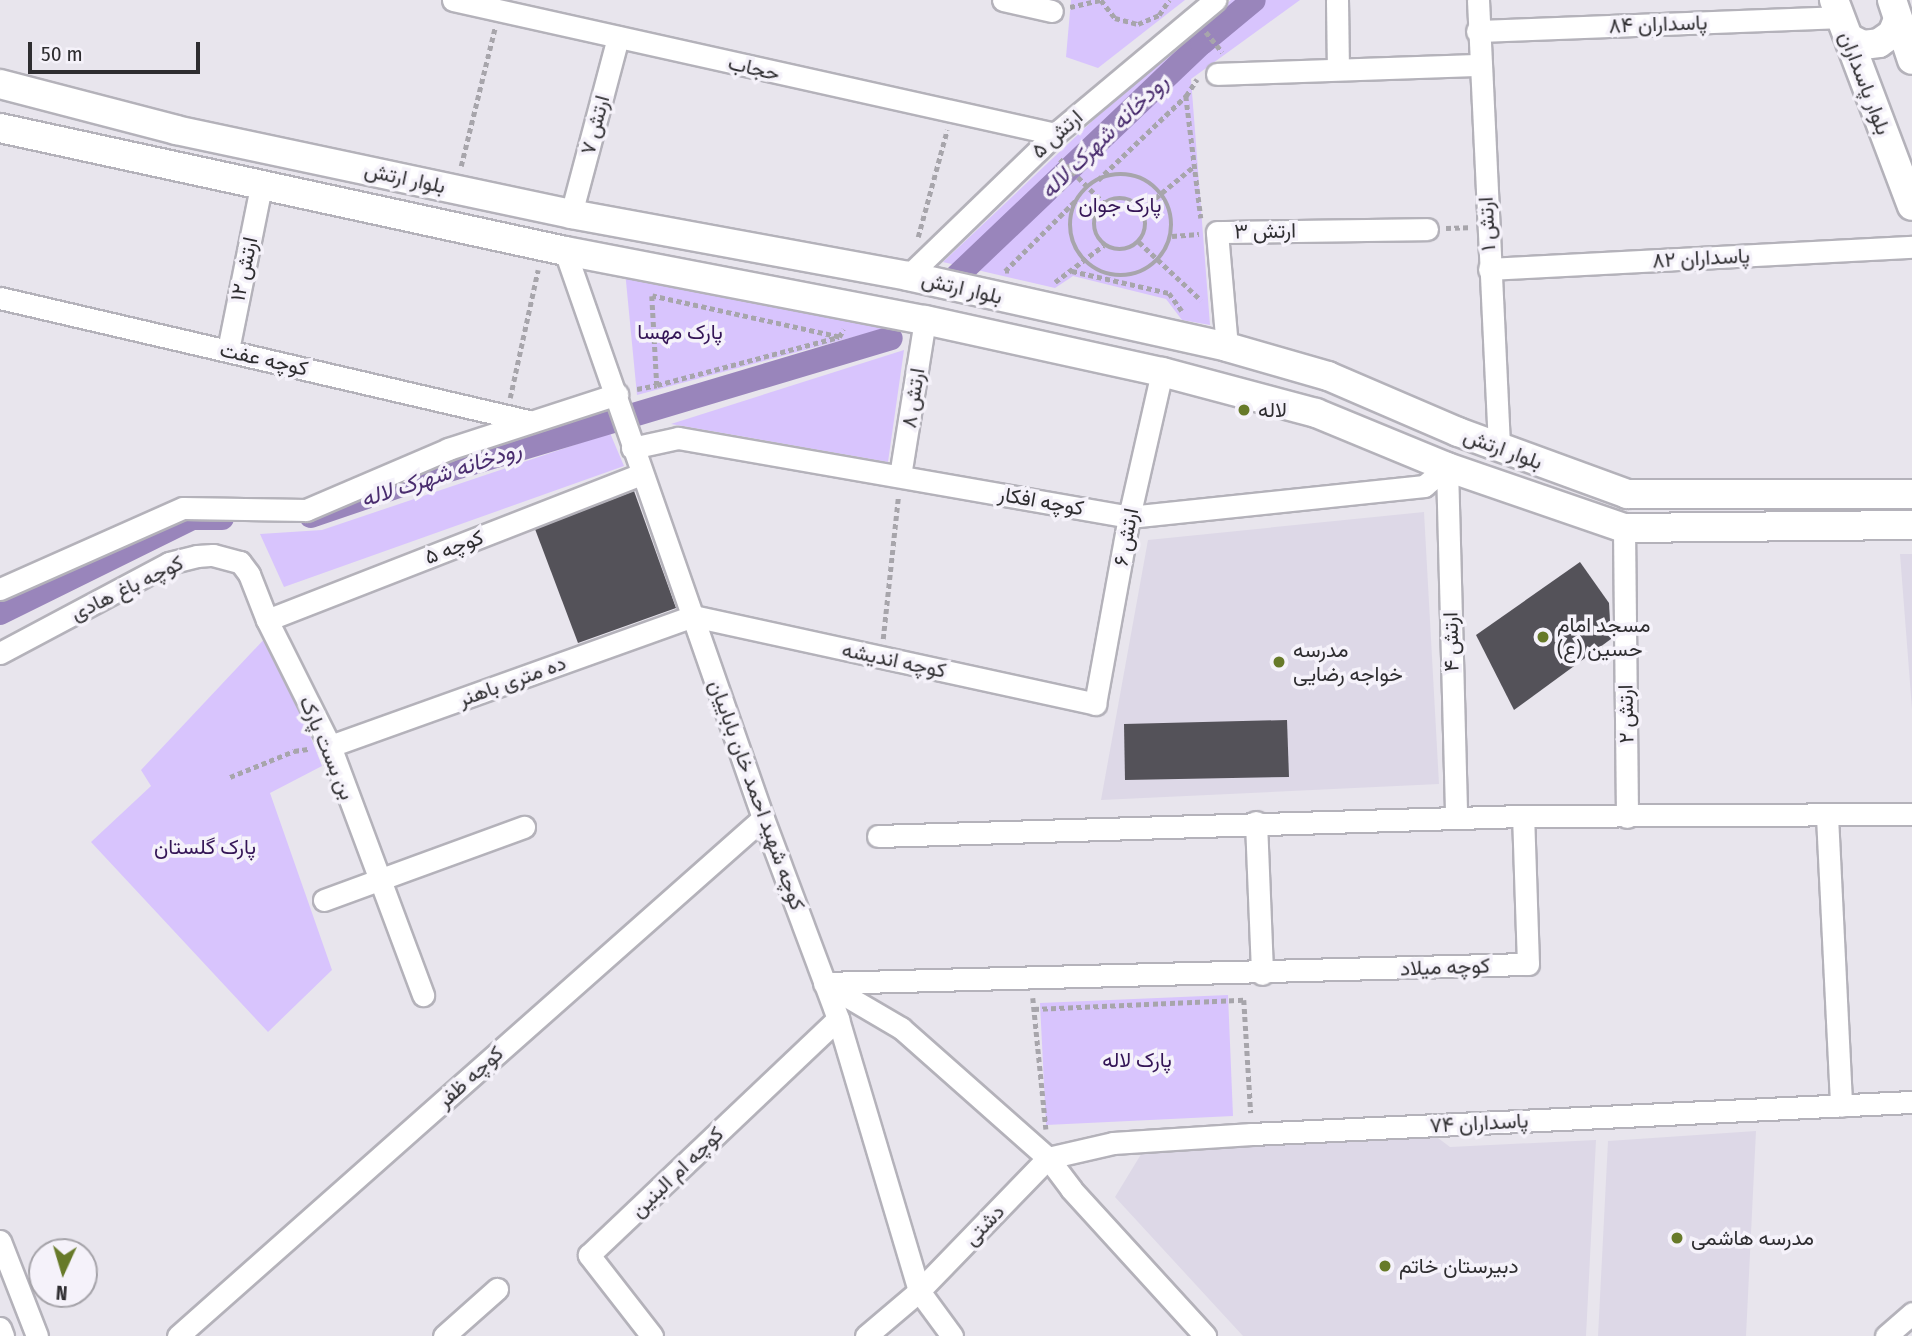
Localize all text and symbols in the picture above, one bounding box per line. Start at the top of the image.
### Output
street label: پاسداران ۸۴ [1608,10,1708,38]
scale bar [32,28,203,72]
street label: بلوار پاسداران [1834,28,1896,138]
text: 50 m [41,41,83,67]
street label: حجاب [726,50,782,86]
water label: رودخانه شهرک لاله [1034,68,1174,204]
street label: ارتش ۷ [575,93,615,157]
street label: ارتش ۵ [1026,104,1088,164]
street label: بلوار ارتش [362,157,448,199]
park label: پارک جوان [1078,192,1162,218]
street label: ارتش ۱ [1473,196,1501,252]
street label: ارتش ۳ [1234,218,1296,244]
street label: ارتش ۱۲ [225,235,263,303]
street label: پاسداران ۸۲ [1652,243,1750,273]
street label: بلوار ارتش [919,266,1005,310]
park label: پارک مهسا [637,319,723,345]
street label: کوچه عفت [218,337,310,381]
street label: ارتش ۸ [896,366,930,430]
place label: لاله [1258,397,1287,423]
marker: لاله [1236,402,1252,418]
street label: بلوار ارتش [1460,423,1546,475]
water label: رودخانه شهرک لاله [357,435,525,513]
street label: کوچه افکار [996,481,1086,521]
street label: ارتش ۶ [1108,506,1144,568]
street label: کوچه ۵ [421,524,487,570]
street label: کوچه باغ هادی [67,550,187,626]
street label: ارتش ۴ [1438,612,1464,672]
place label: مسجد امام حسین (ع) [1557,612,1650,662]
marker: مسجد امام حسین (ع) [1535,629,1551,645]
street label: کوچه اندیشه [840,637,948,683]
place label: مدرسه خواجه رضایی [1293,637,1403,687]
street label: ده متری باهنر [455,650,569,712]
marker: مدرسه خواجه رضایی [1271,654,1287,670]
street label: کوچه شهید احمد خان باباییان [704,676,810,914]
street label: ارتش ۲ [1613,684,1639,744]
street label: بن بست پارک [294,692,360,804]
park label: پارک گلستان [154,834,256,860]
street label: کوچه میلاد [1400,953,1490,981]
street label: کوچه ظفر [432,1041,508,1113]
park label: پارک لاله [1102,1047,1172,1073]
street label: پاسداران ۷۴ [1429,1108,1529,1138]
street label: کوچه ام البنین [625,1121,729,1223]
street label: دشتی [958,1199,1010,1251]
place label: مدرسه هاشمی [1691,1225,1814,1251]
marker: مدرسه هاشمی [1669,1230,1685,1246]
north arrow [28,1238,98,1308]
place label: دبیرستان خاتم [1399,1253,1519,1279]
marker: دبیرستان خاتم [1377,1258,1393,1274]
text: N [55,1281,68,1304]

